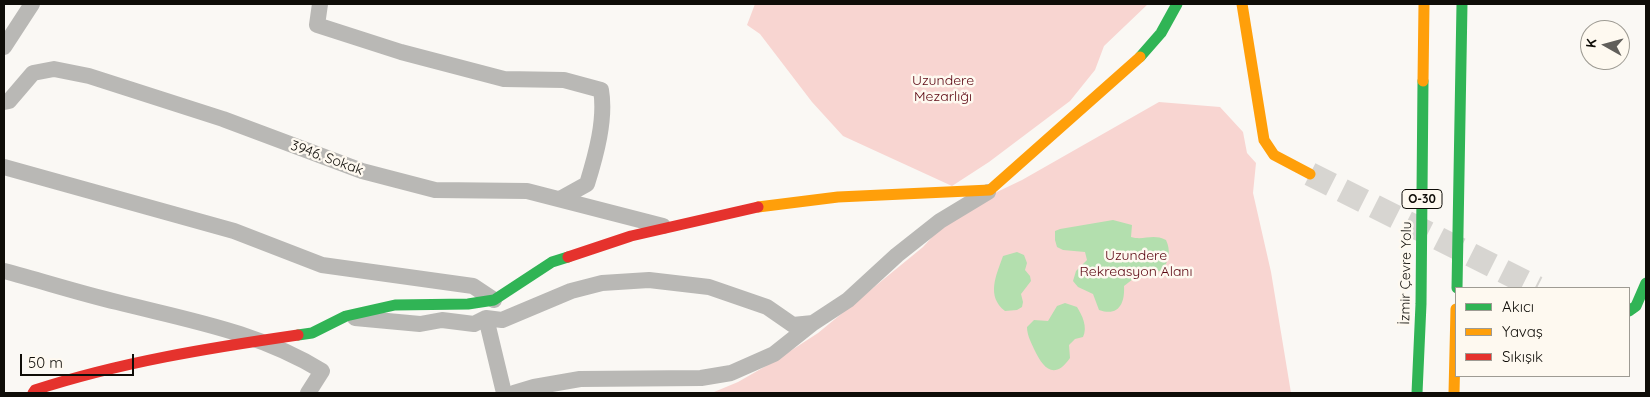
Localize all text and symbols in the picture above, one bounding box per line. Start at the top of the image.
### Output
north arrow [1580,20,1630,70]
text: K [1582,38,1601,49]
park label: Uzundere Mezarlığı [912,73,974,105]
street label: 3946. Sokak [288,137,366,179]
road number: O-30 [1402,190,1442,208]
street label: İzmir Çevre Yolu [1397,221,1415,325]
park label: Uzundere Rekreasyon Alanı [1080,248,1192,280]
legend [1455,287,1630,377]
text: Akıcı [1502,297,1534,316]
text: Yavaş [1502,322,1543,341]
scale bar [22,344,136,376]
text: Sıkışık [1502,347,1543,366]
text: 50 m [28,353,63,372]

